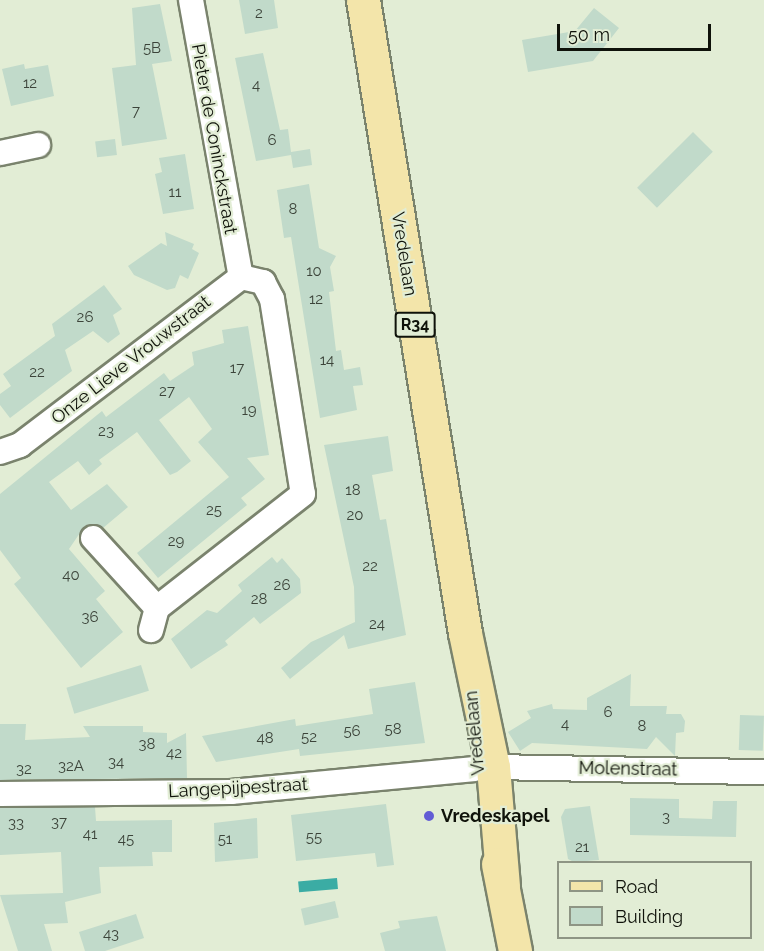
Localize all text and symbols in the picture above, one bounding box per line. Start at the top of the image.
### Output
house number: 2 [255,5,263,23]
scale bar [560,12,714,50]
text: 50 m [568,24,610,45]
house number: 5B [143,40,161,58]
street label: Pieter de Coninckstraat [187,42,241,236]
house number: 12 [23,75,37,93]
house number: 4 [252,77,260,95]
house number: 7 [132,103,140,121]
house number: 6 [267,132,277,150]
house number: 11 [169,184,181,202]
house number: 8 [289,201,297,219]
street label: Vredelaan [387,210,421,298]
house number: 10 [306,263,322,281]
street label: Onze Lieve Vrouwstraat [47,291,215,429]
house number: 12 [309,291,323,309]
house number: 26 [77,309,93,327]
road number: R34 [394,312,436,338]
house number: 14 [320,352,334,370]
house number: 17 [230,360,244,378]
house number: 22 [29,364,45,382]
house number: 27 [159,383,175,401]
house number: 19 [241,402,257,420]
house number: 23 [98,423,114,441]
house number: 18 [345,482,361,500]
house number: 25 [206,502,222,520]
house number: 20 [347,507,363,525]
house number: 29 [168,533,184,551]
house number: 22 [362,558,378,576]
house number: 40 [62,567,80,585]
house number: 26 [274,577,290,595]
house number: 28 [251,591,267,609]
house number: 36 [81,609,99,627]
house number: 24 [369,616,385,634]
street label: Vredelaan [461,690,489,776]
house number: 6 [603,704,613,722]
house number: 4 [561,716,569,734]
house number: 8 [638,718,646,736]
house number: 58 [384,721,402,739]
house number: 56 [343,723,361,741]
house number: 52 [301,729,317,747]
house number: 48 [256,730,274,748]
house number: 38 [139,736,155,754]
house number: 42 [166,745,182,763]
house number: 34 [108,754,124,772]
street label: Molenstraat [578,757,678,781]
house number: 32A [58,758,84,776]
house number: 32 [16,761,32,779]
street label: Langepijpestraat [168,774,308,802]
place label: Vredeskapel [441,805,549,827]
marker: Vredeskapel [422,809,436,823]
house number: 3 [662,809,670,827]
house number: 37 [51,814,67,832]
house number: 33 [8,815,24,833]
house number: 41 [83,826,97,844]
house number: 55 [306,829,322,847]
house number: 45 [118,831,134,849]
house number: 51 [218,831,232,849]
house number: 21 [575,839,589,857]
legend [557,861,752,939]
text: Road [615,876,658,897]
text: Building [615,906,683,927]
house number: 43 [103,926,119,944]

